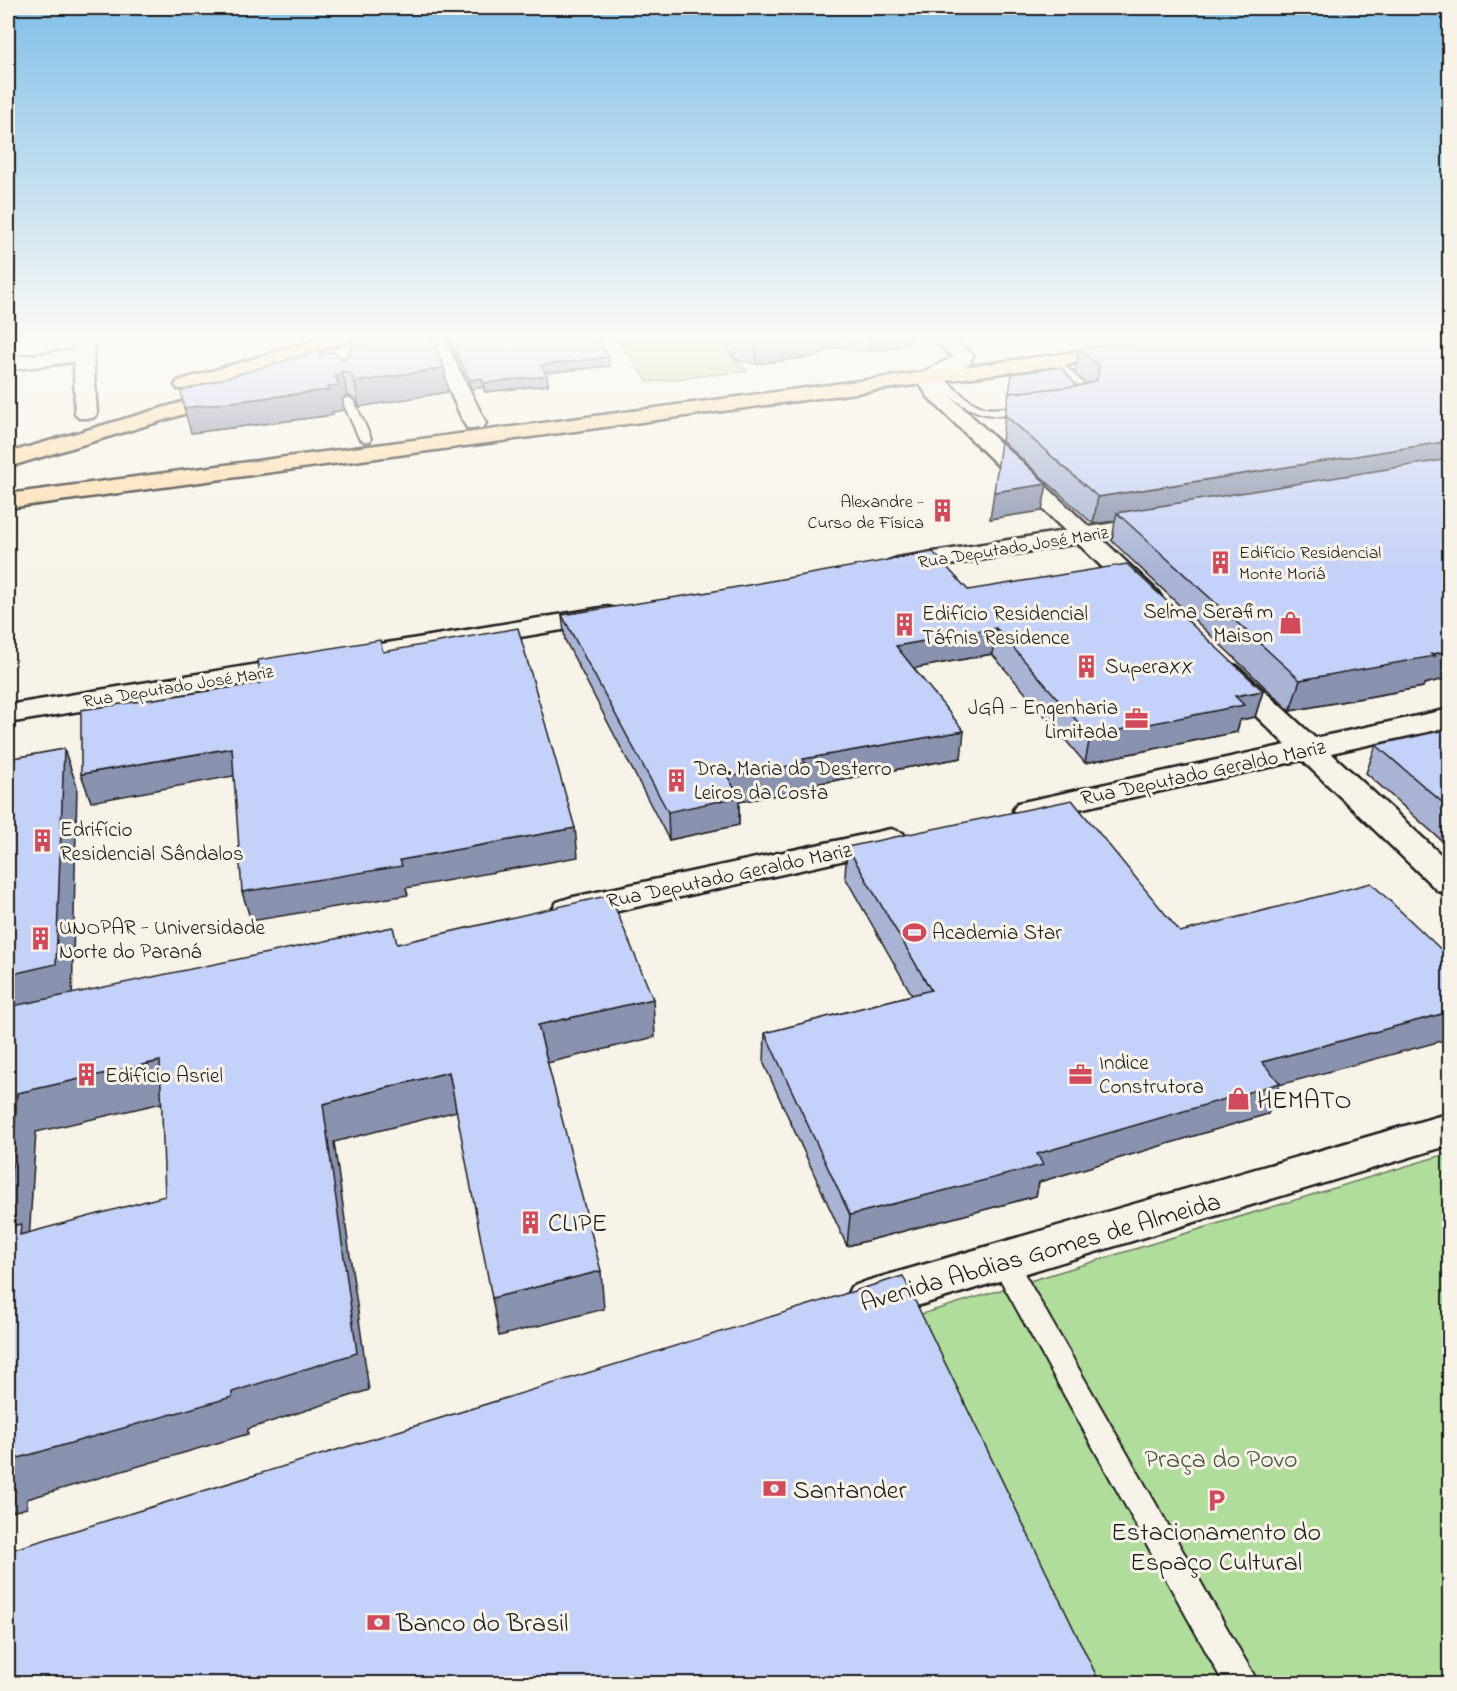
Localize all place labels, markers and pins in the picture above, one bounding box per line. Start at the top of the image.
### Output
place label: Alexandre - Curso de Física [808,490,924,537]
building icon: Alexandre - Curso de Física [929,498,955,524]
place label: Edifício Residencial Monte Moriá [1239,541,1381,588]
building icon: Edifício Residencial Monte Moriá [1208,549,1234,575]
place label: Selma Serafim Maison [1143,598,1273,652]
place label: Edifício Residencial Táfnis Residence [922,600,1088,654]
shop icon: Selma Serafim Maison [1278,610,1304,636]
building icon: Edifício Residencial Táfnis Residence [891,612,917,638]
building icon: SuperaXX [1074,653,1100,679]
place label: SuperaXX [1105,653,1193,683]
place label: JGA - Engenharia Limitada [968,694,1118,748]
office icon: JGA - Engenharia Limitada [1123,706,1149,732]
place label: Dra. Maria do Desterro Leiros da Costa [693,755,892,809]
building icon: Dra. Maria do Desterro Leiros da Costa [663,767,689,793]
place label: Edrifício Residencial Sândalos [60,816,244,870]
building icon: Edrifício Residencial Sândalos [29,828,55,854]
place label: UNOPAR - Universidade Norte do Paraná [59,914,266,968]
sports icon: Academia Star [901,919,927,945]
place label: Academia Star [932,919,1062,949]
building icon: UNOPAR - Universidade Norte do Paraná [28,926,54,952]
place label: Indice Construtora [1099,1049,1204,1103]
office icon: Indice Construtora [1068,1061,1094,1087]
building icon: Edifício Asriel [74,1062,100,1088]
place label: Edifício Asriel [105,1062,223,1092]
place label: HEMATO [1257,1083,1352,1121]
shop icon: HEMATO [1226,1086,1252,1112]
place label: CLIPE [548,1206,607,1244]
building icon: CLIPE [517,1209,543,1235]
place label: Santander [793,1473,907,1511]
bank icon: Santander [762,1476,788,1502]
parking icon: Estacionamento do Espaço Cultural [1203,1487,1229,1513]
place label: Estacionamento do Espaço Cultural [1111,1515,1321,1583]
place label: Banco do Brasil [395,1606,568,1644]
bank icon: Banco do Brasil [365,1609,391,1635]

